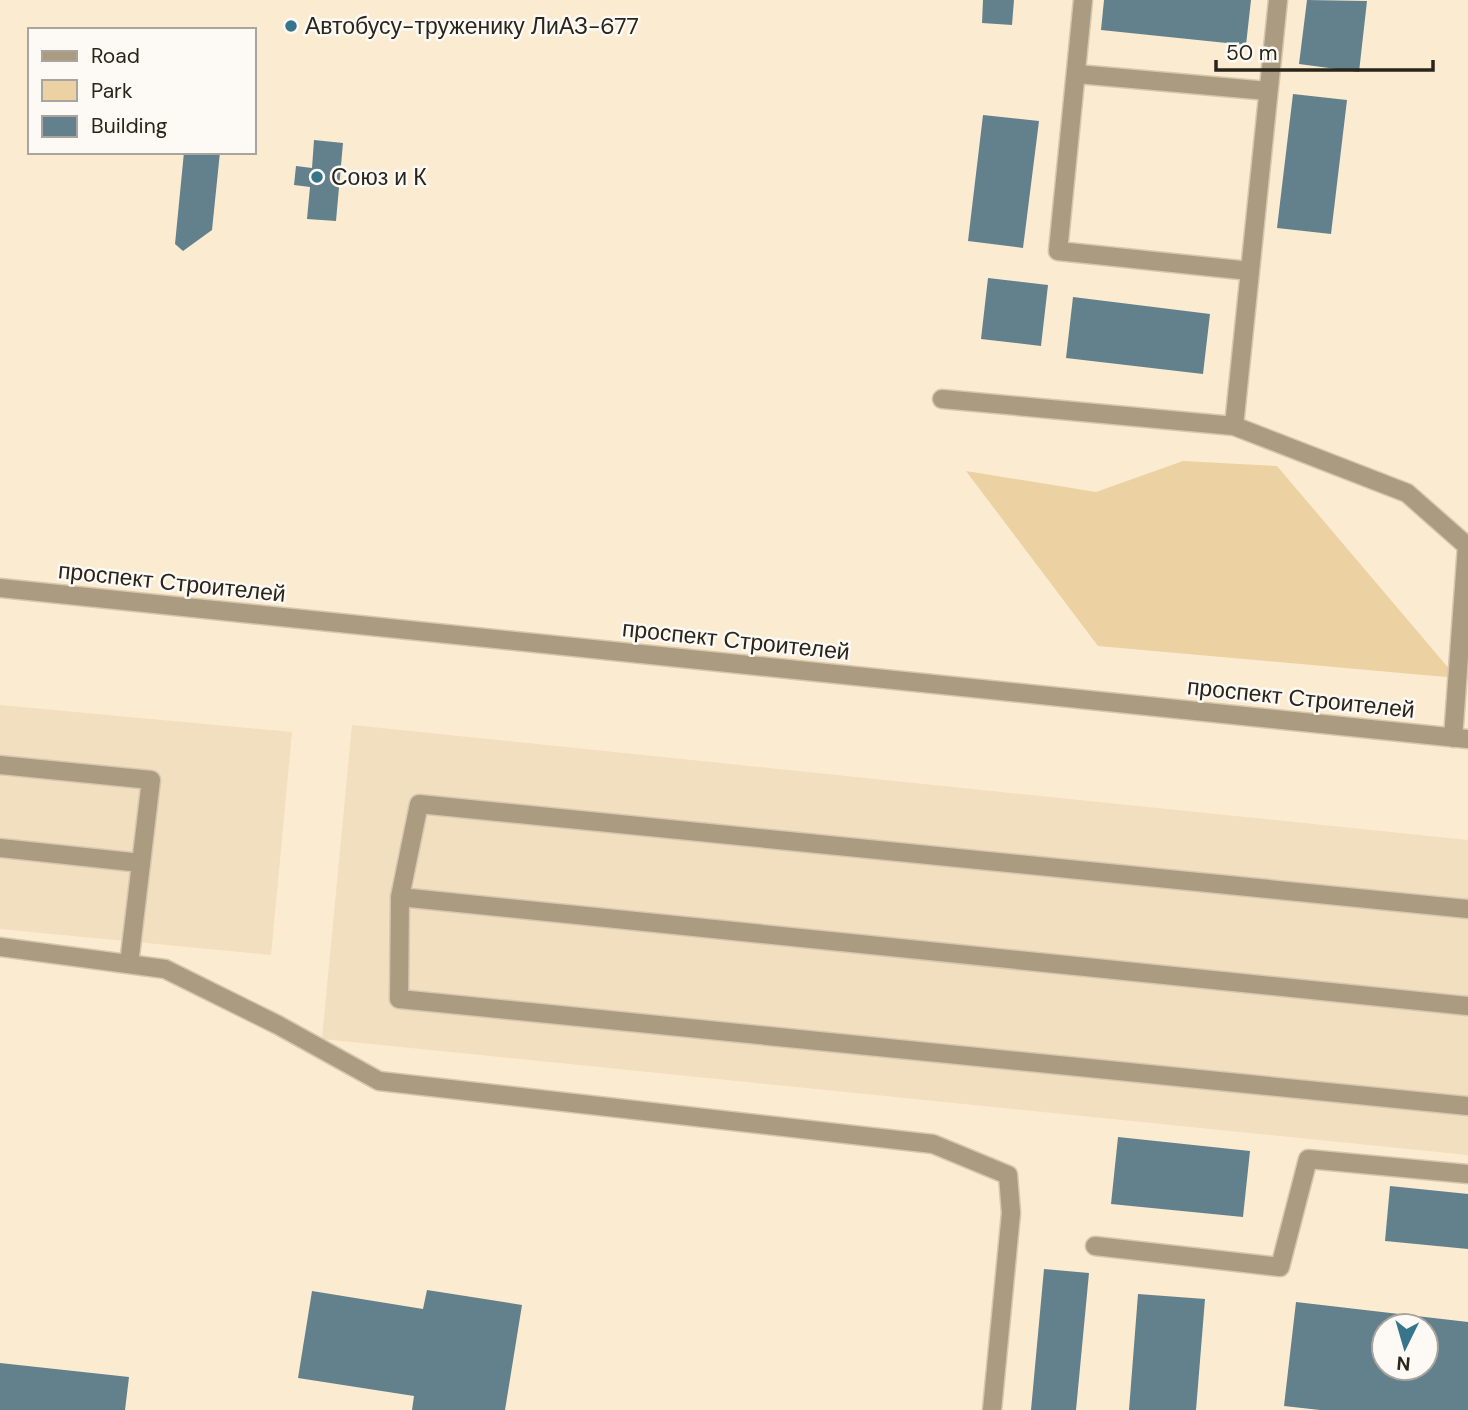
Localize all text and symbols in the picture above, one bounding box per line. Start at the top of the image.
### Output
place label: Автобусу-труженику ЛиАЗ-677 [305,11,639,41]
marker: Автобусу-труженику ЛиАЗ-677 [283,18,299,34]
legend [28,28,256,154]
scale bar [1216,28,1433,72]
text: 50 m [1226,39,1277,67]
text: Road [91,42,140,70]
text: Park [91,77,133,105]
text: Building [91,112,168,140]
place label: Союз и К [331,162,427,192]
marker: Союз и К [309,169,325,185]
street label: проспект Строителей [57,555,287,609]
street label: проспект Строителей [621,613,851,667]
street label: проспект Строителей [1186,671,1416,725]
north arrow [1370,1312,1440,1382]
text: N [1396,1350,1412,1376]

